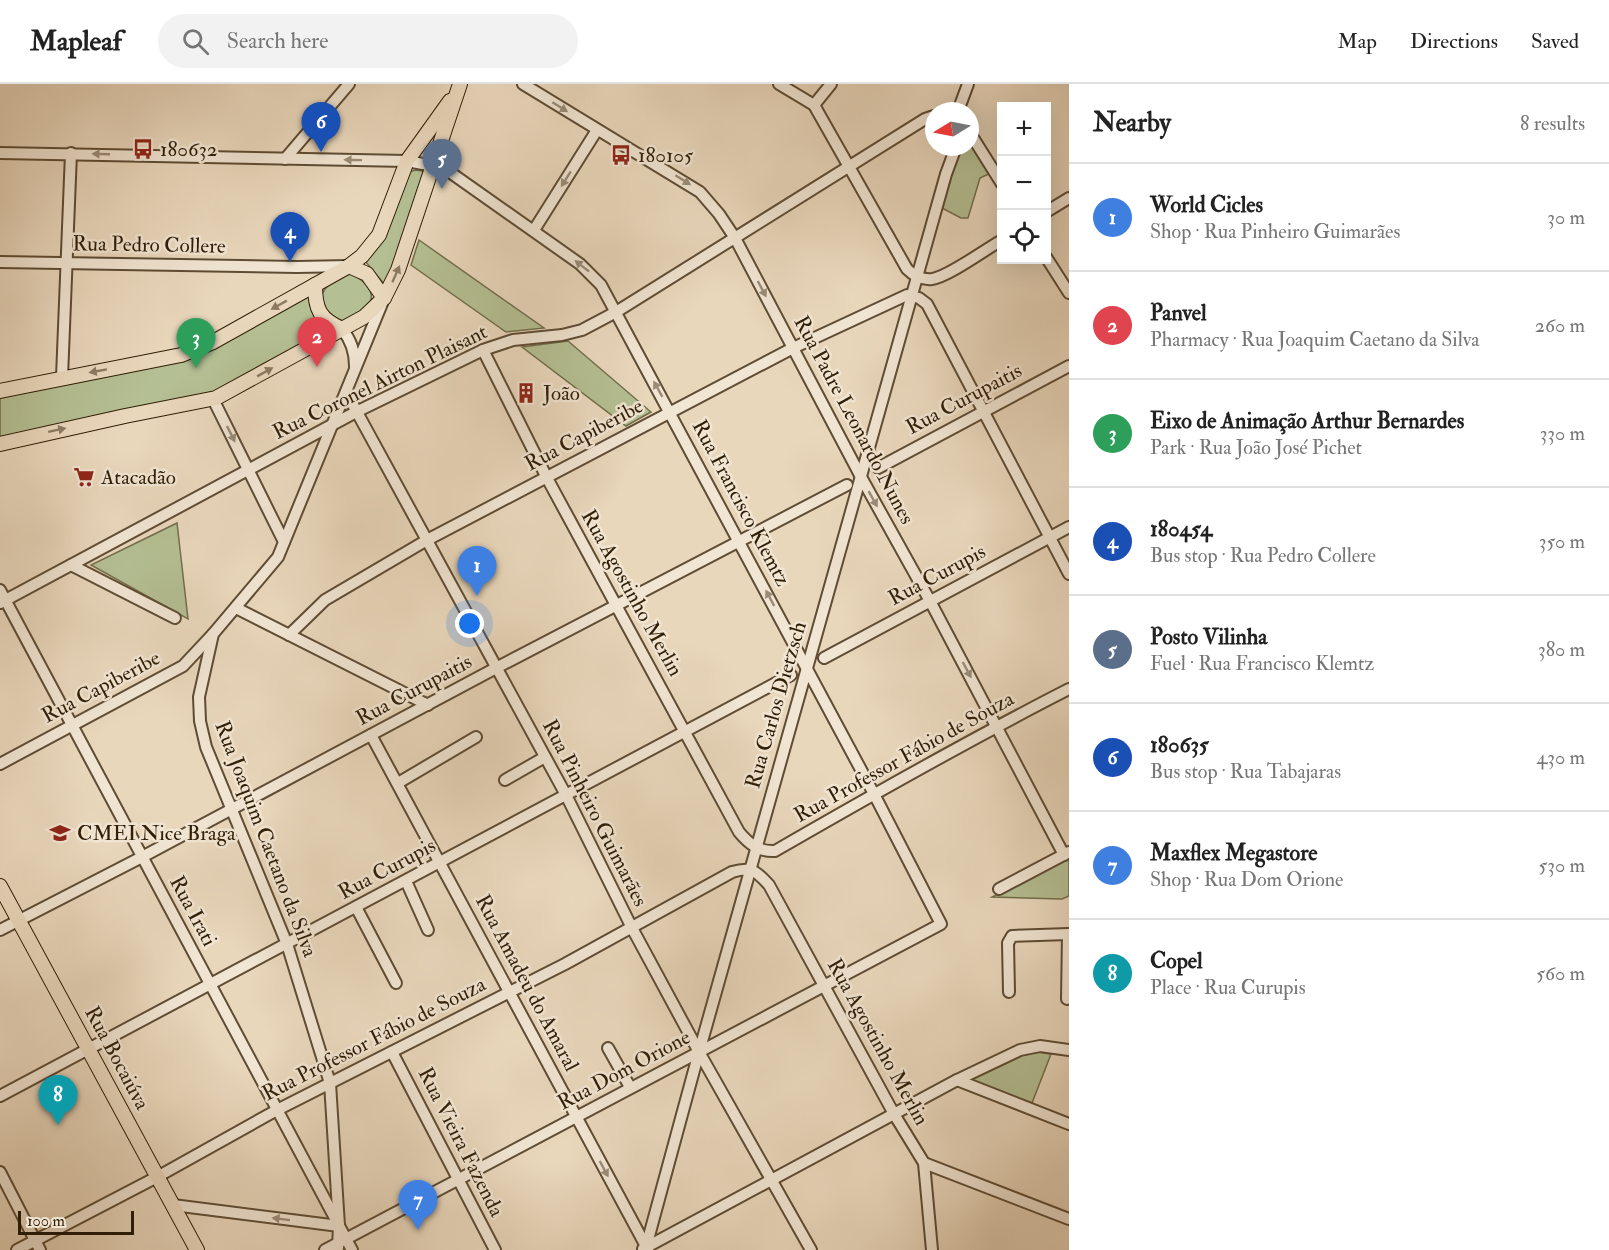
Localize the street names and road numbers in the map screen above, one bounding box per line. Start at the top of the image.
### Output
street label: Rua Pedro Collere [72,230,226,260]
street label: Rua Padre Leonardo Nunes [787,311,921,529]
street label: Rua Coronel Airton Plaisant [268,318,492,446]
street label: Rua Curupaitis [901,357,1027,441]
street label: Rua Capiberibe [520,392,648,477]
street label: Rua Francisco Klemtz [686,415,796,591]
street label: Rua Agostinho Merlin [575,505,689,681]
street label: Rua Curupis [884,538,990,612]
street label: Rua Carlos Dietzsch [739,618,813,792]
street label: Rua Capiberibe [37,644,165,729]
street label: Rua Curupaitis [351,648,477,732]
street label: Rua Professor Fábio de Souza [789,685,1019,829]
street label: Rua Pinheiro Guimarães [536,715,654,911]
street label: Rua Joaquim Caetano da Silva [208,717,324,961]
street label: Rua Curupis [334,832,440,906]
street label: Rua Irati [163,871,223,951]
street label: Rua Amadeu do Amaral [469,890,585,1077]
street label: Rua Agostinho Merlin [821,954,935,1130]
street label: Rua Professor Fábio de Souza [258,971,491,1107]
street label: Rua Bocaiúva [78,1001,156,1115]
street label: Rua Dom Orione [553,1024,695,1116]
street label: Rua Vieira Fazenda [412,1063,510,1222]

